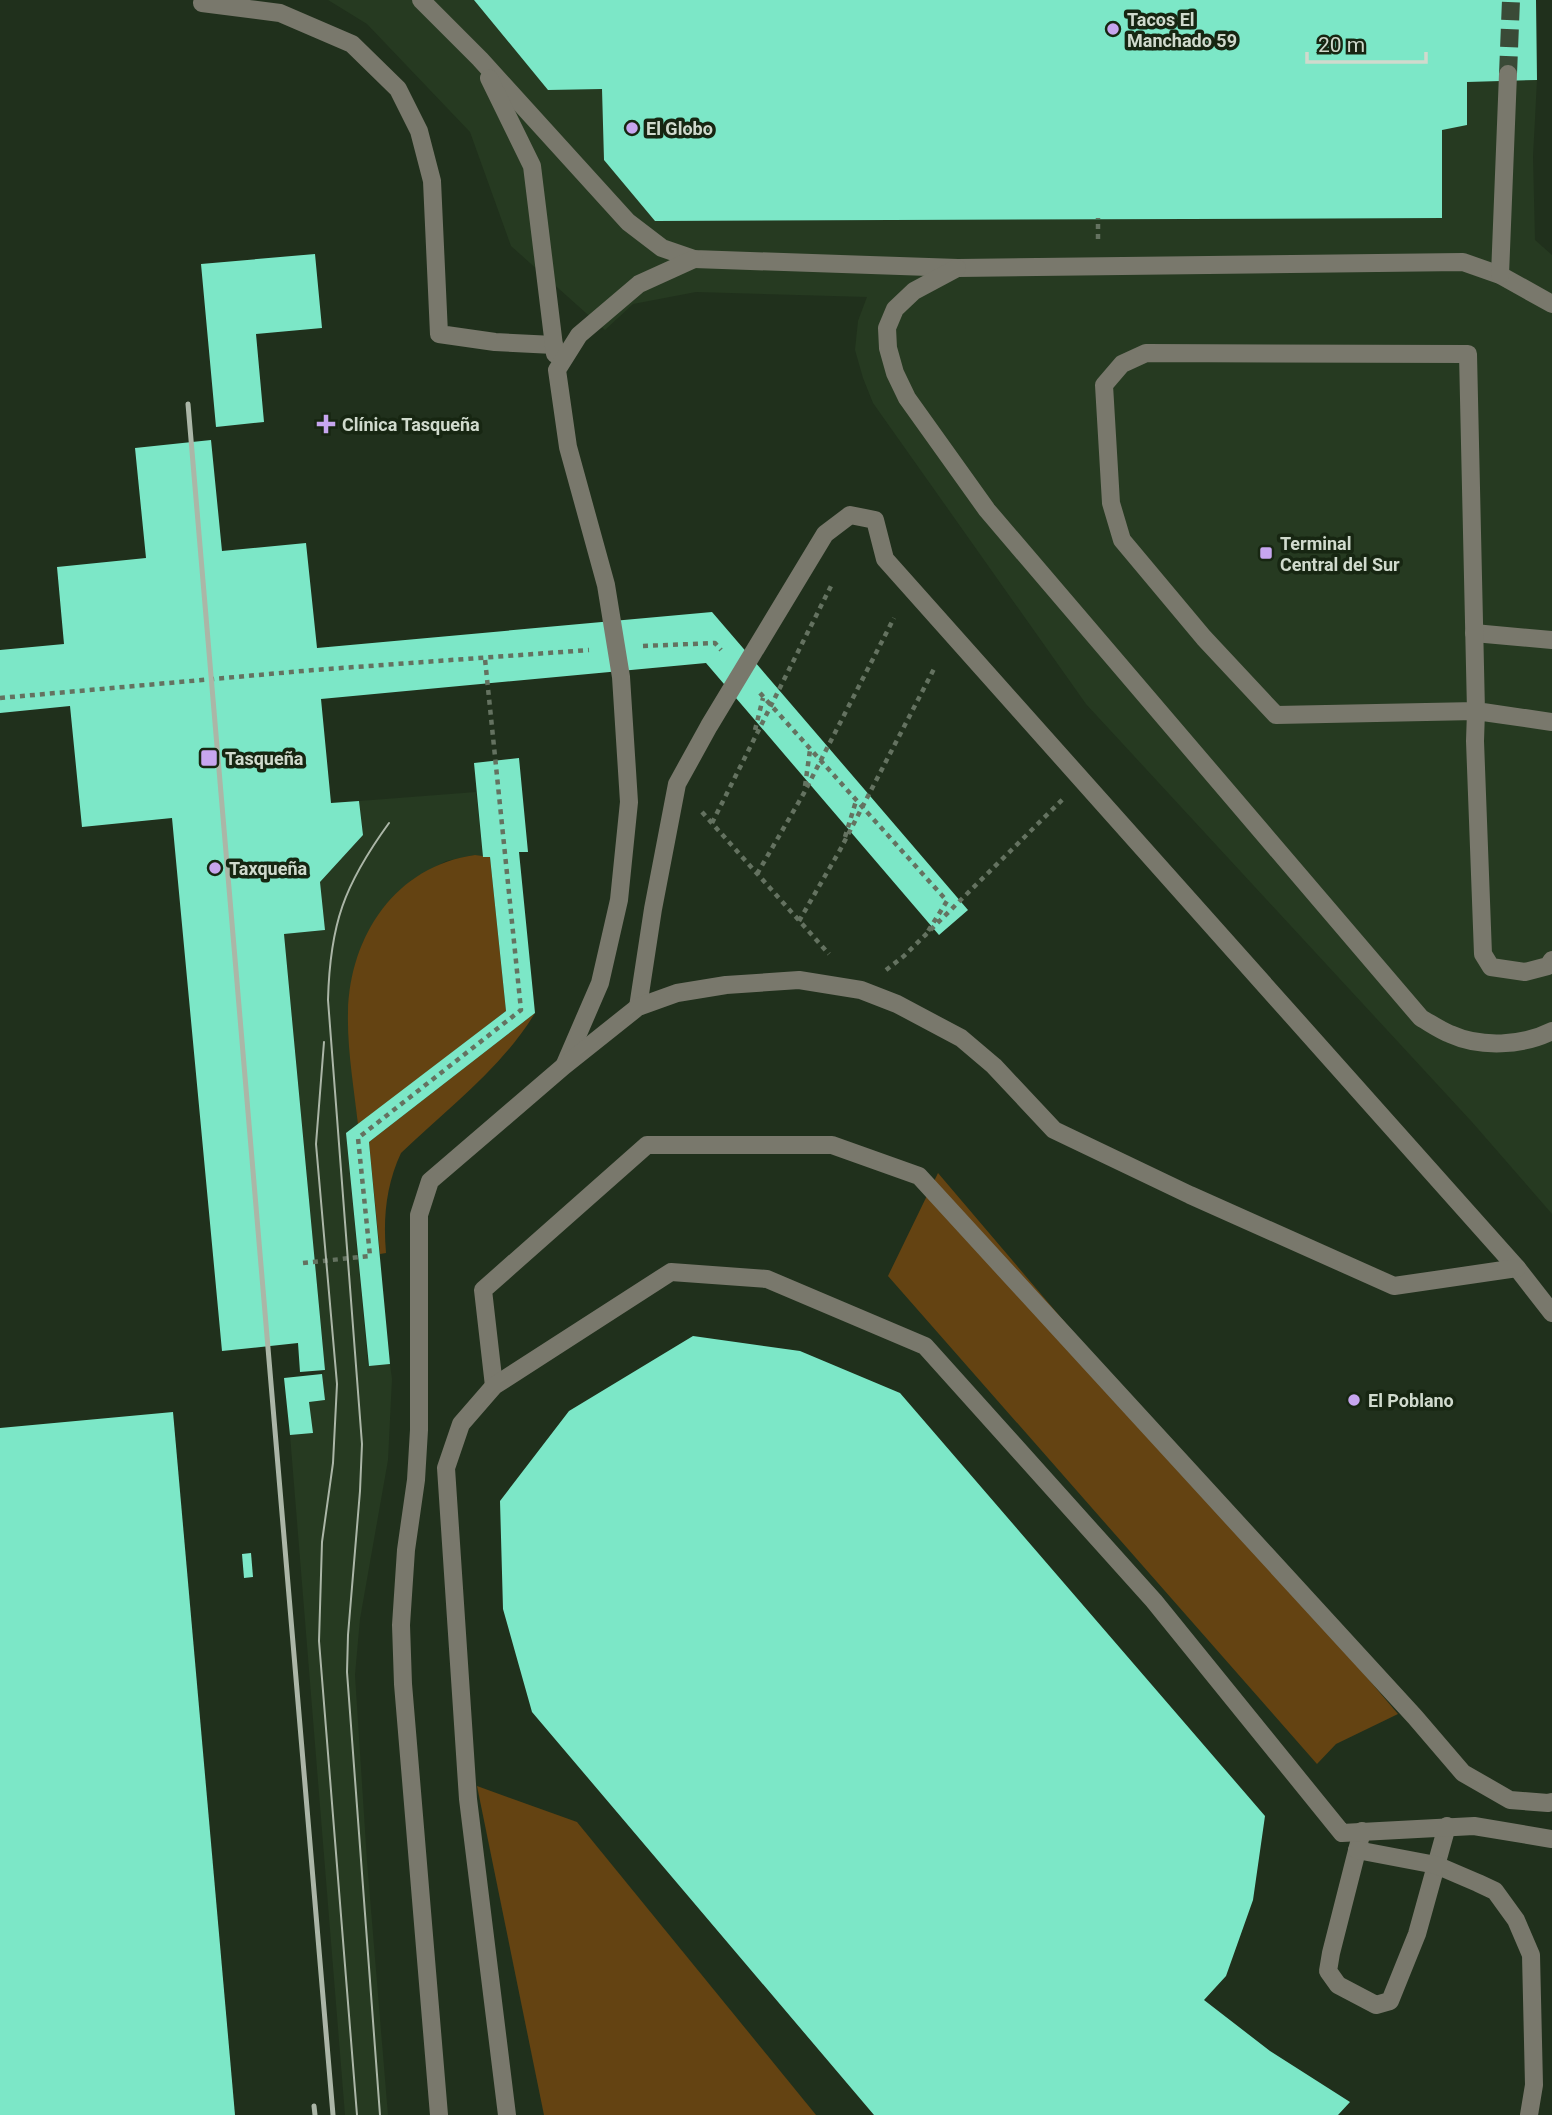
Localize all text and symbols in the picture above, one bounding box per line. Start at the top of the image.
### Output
place label: Tacos El Manchado 59 [1127,9,1237,51]
marker: Tacos El Manchado 59 [1105,21,1121,37]
scale bar [1307,21,1426,65]
text: 20 m [1318,33,1365,57]
place label: El Globo [646,118,713,139]
marker: El Globo [624,120,640,136]
marker: Clínica Tasqueña [316,414,336,434]
place label: Clínica Tasqueña [342,414,480,435]
place label: Terminal Central del Sur [1280,533,1400,575]
marker: Terminal Central del Sur [1258,545,1274,561]
marker: Tasqueña [199,748,219,768]
place label: Tasqueña [225,748,304,769]
place label: Taxqueña [229,858,307,879]
marker: Taxqueña [207,860,223,876]
place label: El Poblano [1368,1390,1454,1411]
marker: El Poblano [1346,1392,1362,1408]

